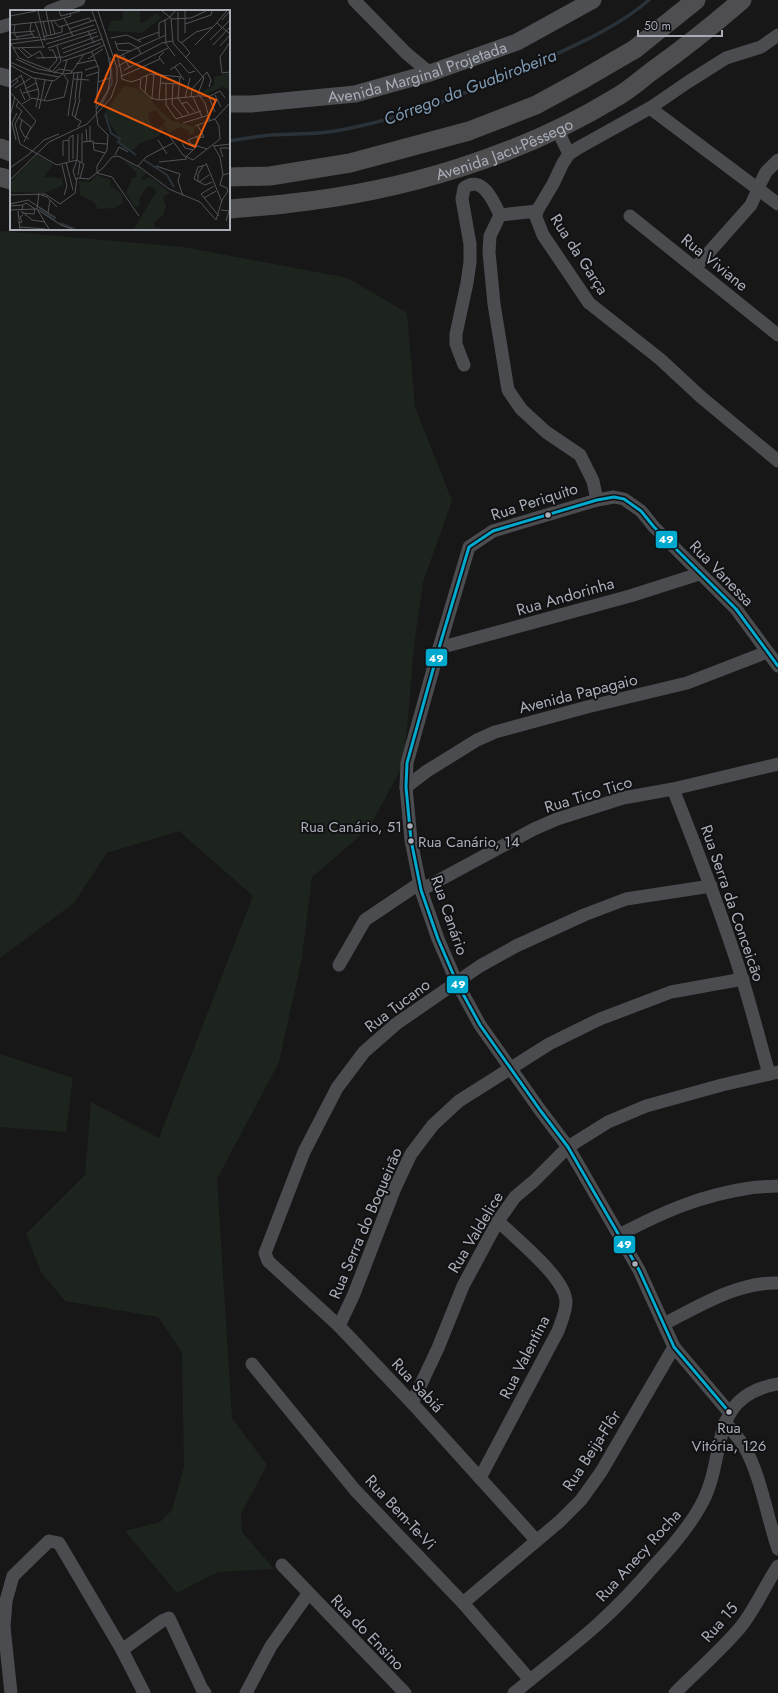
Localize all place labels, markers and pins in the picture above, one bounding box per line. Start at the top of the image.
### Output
unlabelled marker [543,510,553,520]
place label: Rua Canário, 51 [301,816,402,838]
marker: Rua Canário, 51 [405,821,415,831]
place label: Rua Canário, 14 [418,831,520,853]
marker: Rua Canário, 14 [406,836,416,846]
unlabelled marker [630,1259,640,1269]
marker: Rua Vitória, 126 [724,1407,734,1417]
place label: Rua Vitória, 126 [692,1417,766,1457]

